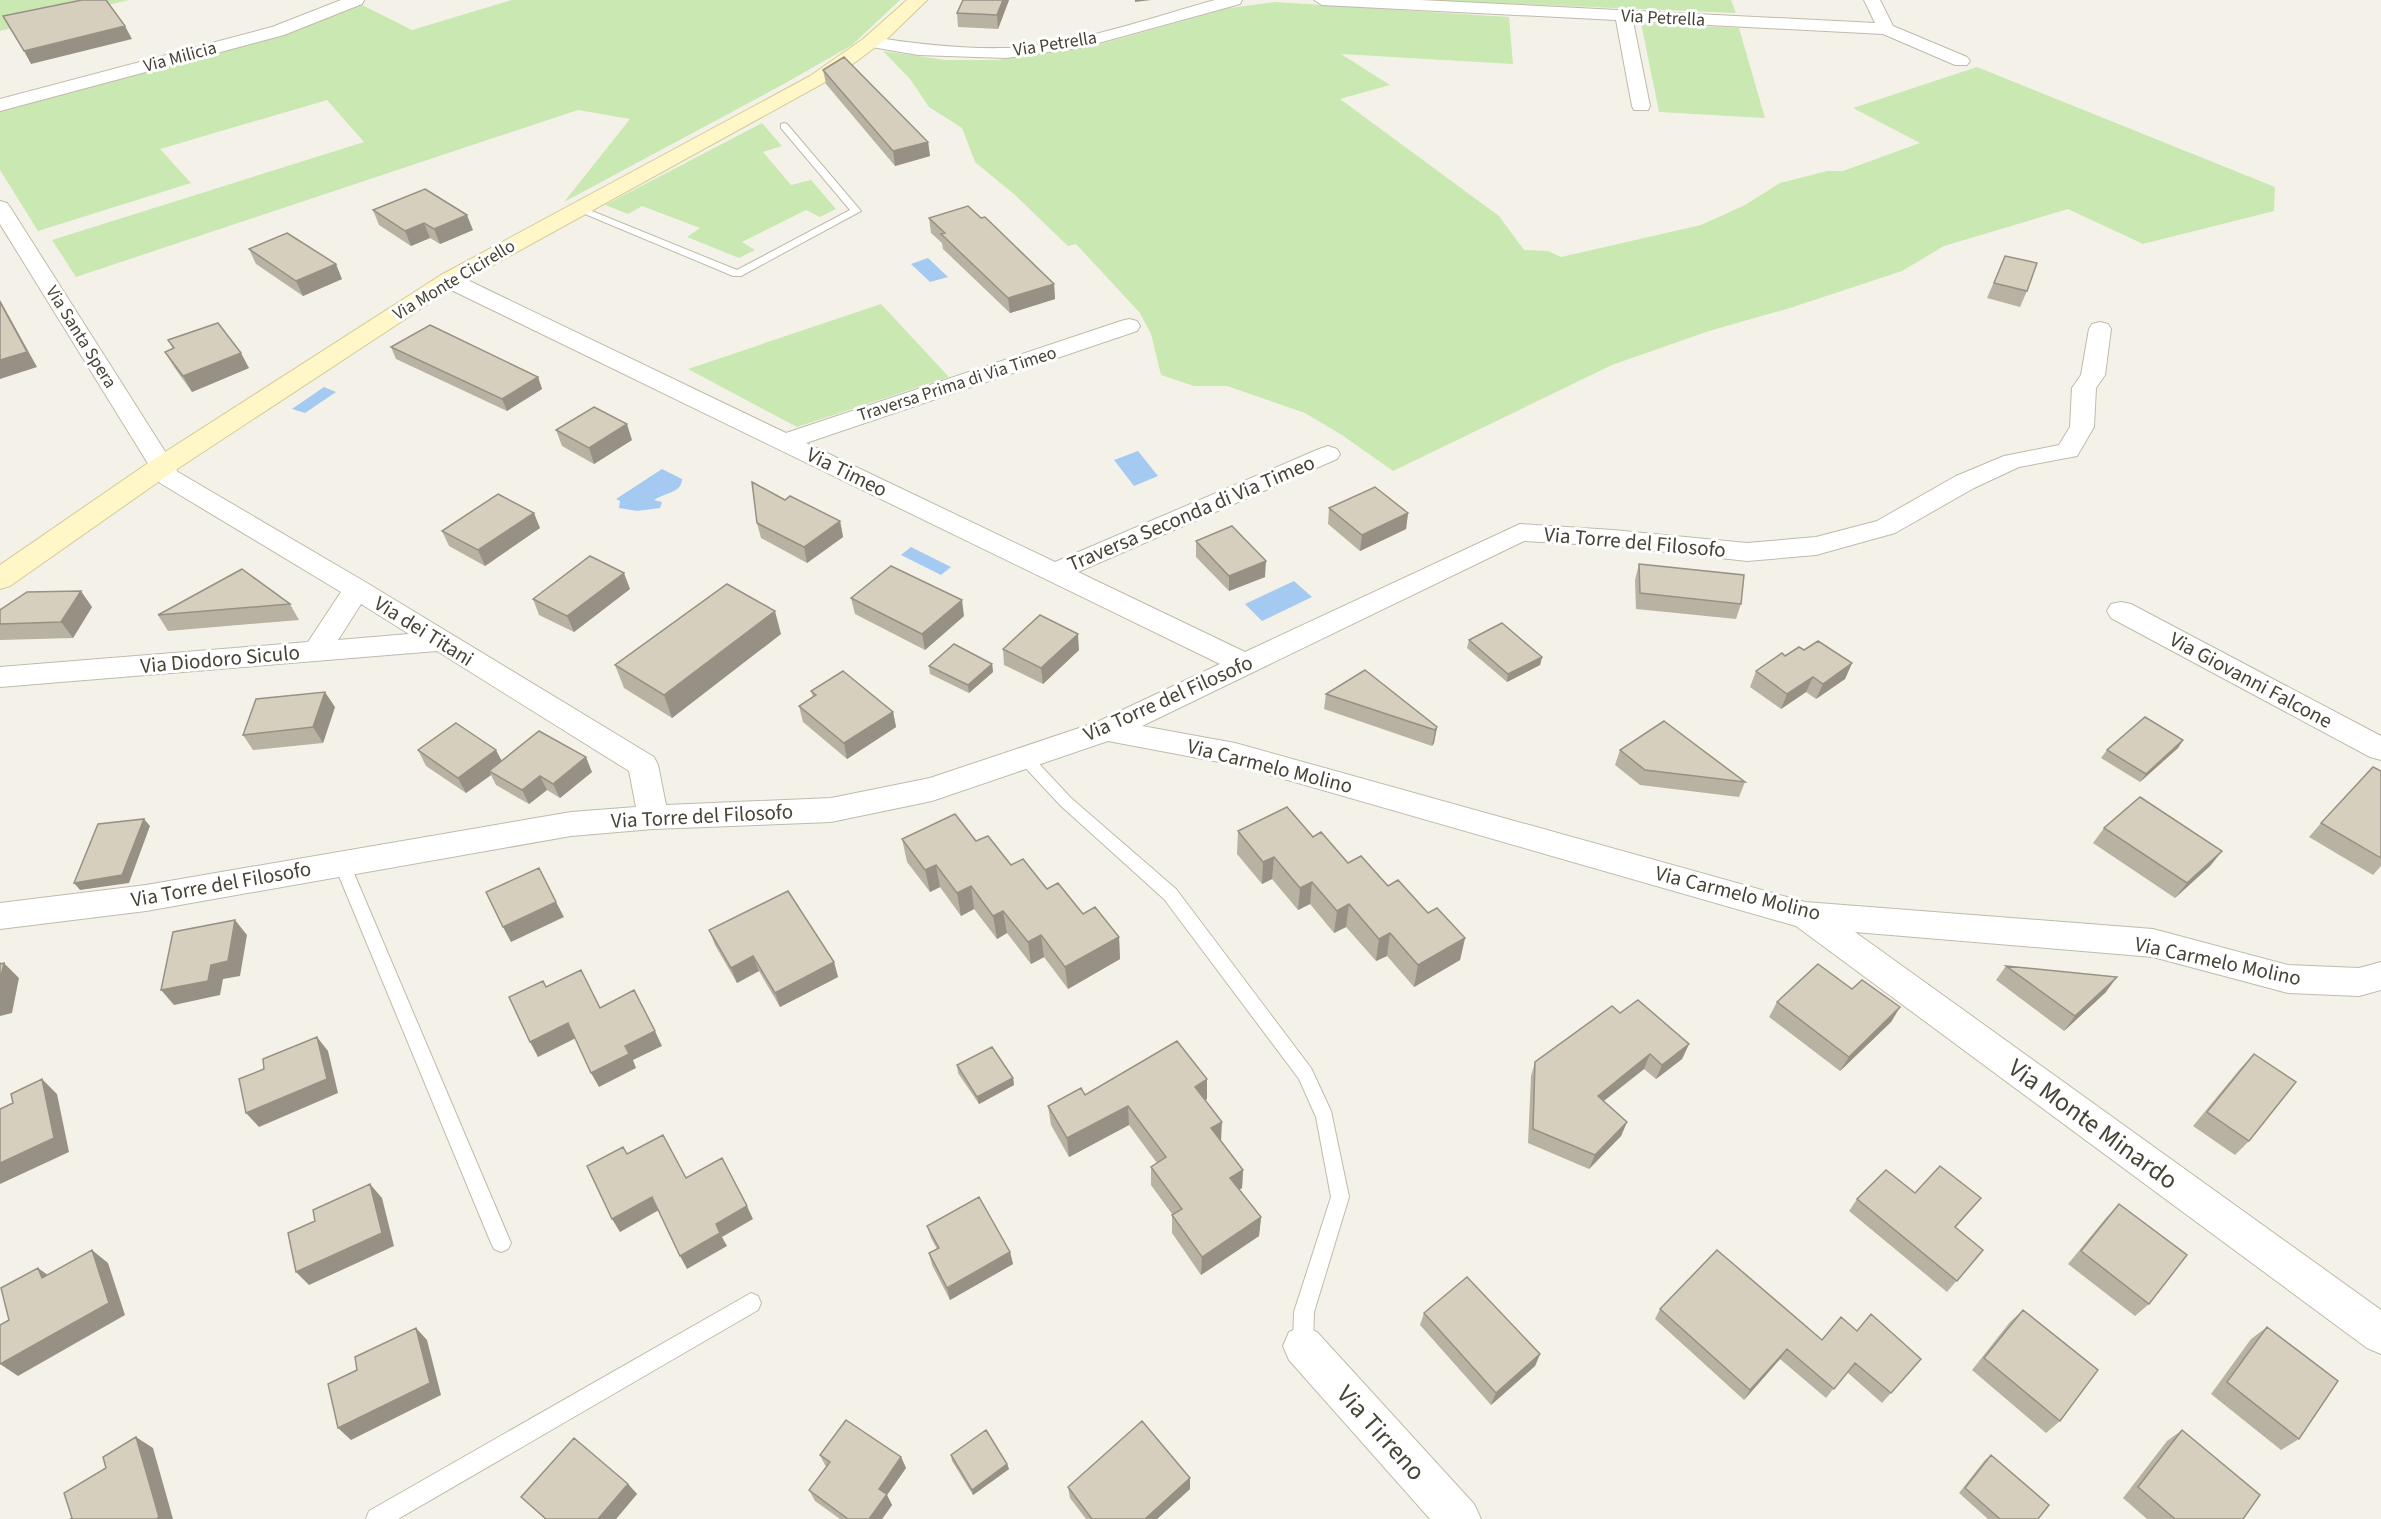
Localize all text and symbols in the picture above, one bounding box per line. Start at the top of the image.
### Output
street label: Via Petrella [1620,3,1706,33]
street label: Via Petrella [1011,25,1099,63]
street label: Via Milicia [141,35,219,79]
street label: Via Monte Cicirello [388,234,520,326]
street label: Via Santa Spera [39,281,123,393]
street label: Traversa Prima di Via Timeo [854,340,1060,428]
street label: Via Timeo [802,440,892,504]
street label: Traversa Seconda di Via Timeo [1063,447,1319,579]
street label: Via Torre del Filosofo [1543,519,1727,565]
street label: Via dei Titani [368,588,480,674]
street label: Via Giovanni Falcone [2164,624,2338,736]
street label: Via Diodoro Siculo [139,637,301,681]
street label: Via Torre del Filosofo [1079,647,1257,749]
street label: Via Carmelo Molino [1184,731,1356,801]
street label: Via Torre del Filosofo [610,796,794,836]
street label: Via Torre del Filosofo [129,853,313,915]
street label: Via Carmelo Molino [1652,858,1824,928]
street label: Via Carmelo Molino [2132,929,2304,993]
street label: Via Monte Minardo [2001,1050,2185,1198]
street label: Via Tirreno [1328,1377,1434,1489]

